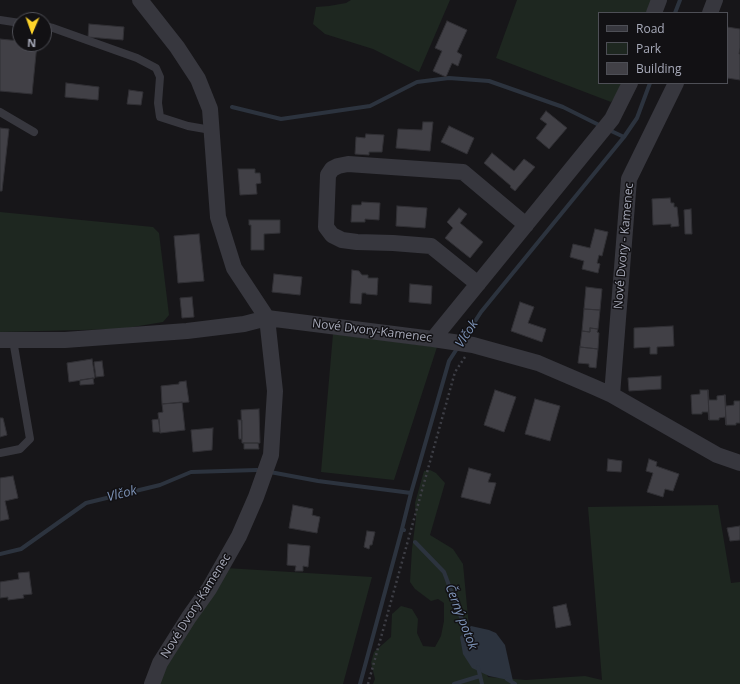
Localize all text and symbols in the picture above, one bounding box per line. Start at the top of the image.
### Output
north arrow [12,12,52,52]
legend [598,12,728,84]
text: Road [636,20,665,37]
text: N [27,36,36,51]
text: Park [636,40,661,57]
text: Building [636,60,681,77]
street label: Nové Dvory - Kamenec [611,182,637,310]
street label: Nové Dvory-Kamenec [311,317,433,345]
water label: Vlčok [452,317,482,351]
water label: Vlčok [106,483,138,505]
street label: Nové Dvory-Kamenec [158,551,234,661]
water label: Černý potok [441,582,481,652]

